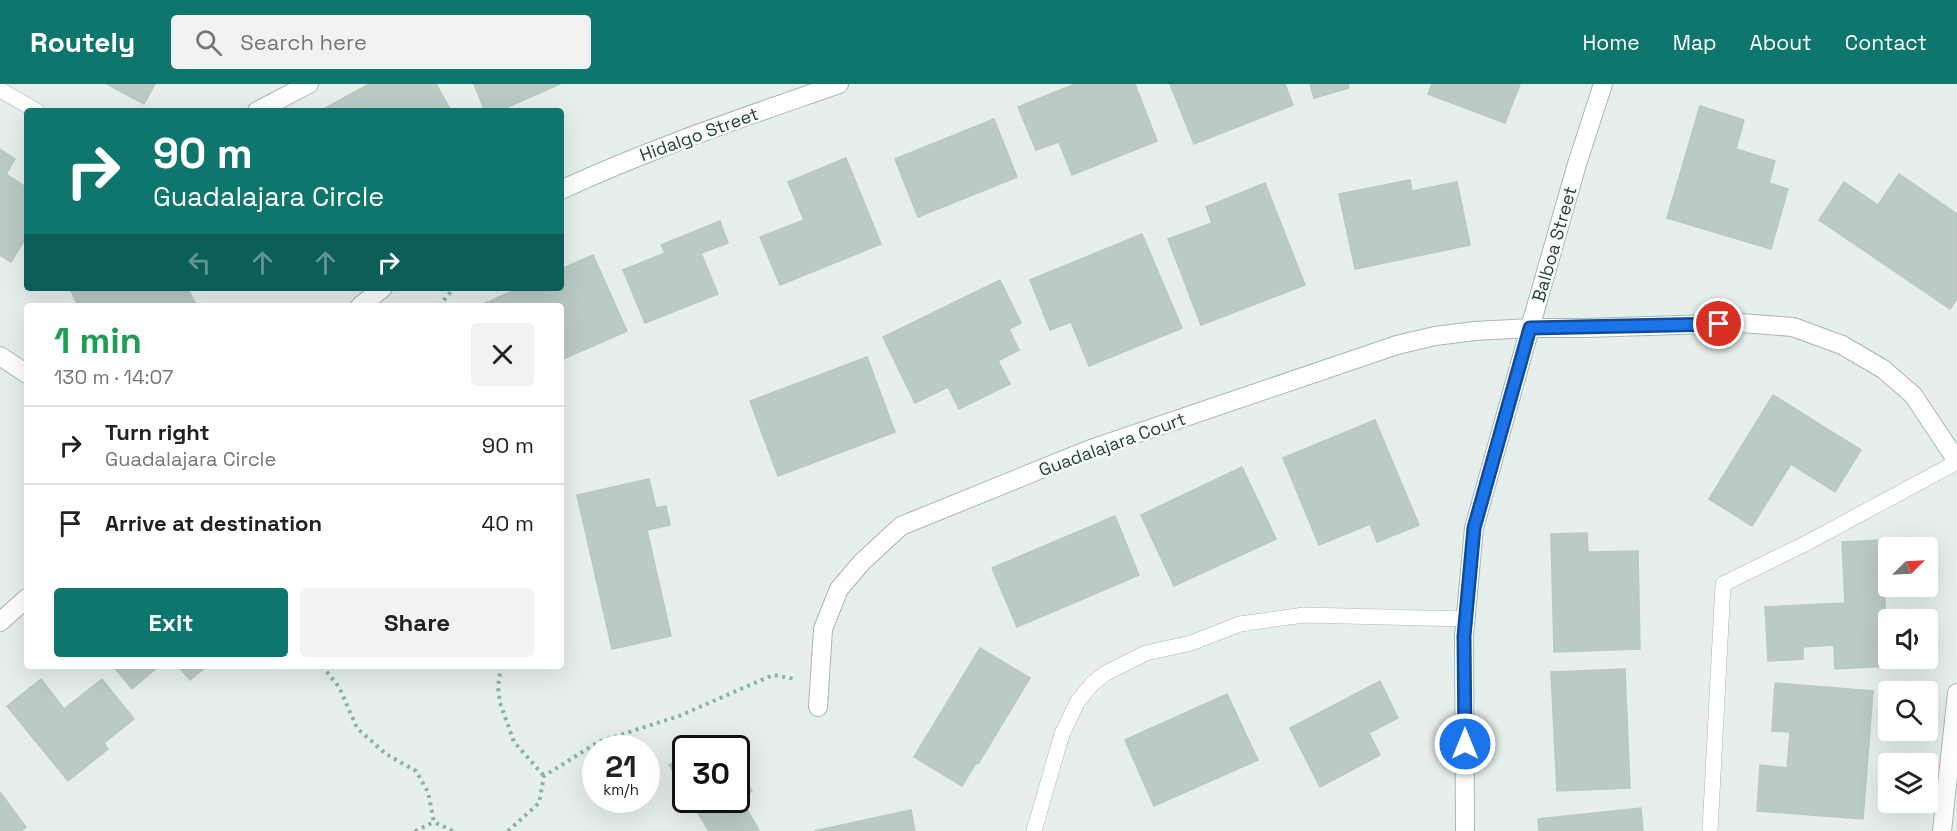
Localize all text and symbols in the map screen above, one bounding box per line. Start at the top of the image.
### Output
search box [171,15,591,69]
text: Routely [30,24,135,60]
icon: search [192,26,225,59]
text: Search here [240,28,367,56]
text: Home [1582,29,1640,56]
text: Map [1673,29,1717,56]
text: About [1750,29,1812,56]
text: Contact [1845,29,1927,56]
street label: Hidalgo Street [636,102,762,166]
text: 90 m [153,127,253,180]
icon: right [54,132,132,210]
text: Guadalajara Circle [153,179,384,214]
street label: Balboa Street [1526,183,1582,305]
icon: left [183,246,216,279]
icon: ahead [246,246,279,279]
icon: ahead [309,246,342,279]
icon: right [372,246,405,279]
pin [1693,298,1744,349]
icon: arrive [1702,307,1735,340]
text: 1 min [54,318,142,364]
button: close [471,323,534,386]
text: 130 m · 14:07 [54,364,173,390]
street label: Guadalajara Court [1035,407,1189,481]
text: Turn right [105,418,210,446]
icon: right [54,429,87,462]
text: 90 m [482,431,534,459]
text: Guadalajara Circle [105,446,276,472]
icon: arrive [54,507,87,540]
text: Arrive at destination [105,509,322,537]
text: 40 m [482,509,534,537]
north arrow [1878,537,1938,597]
map controls [1878,537,1938,813]
button: Exit [54,588,288,657]
button: Share [300,588,534,657]
button: sound [1878,609,1938,669]
button: search [1878,681,1938,741]
position arrow [1433,712,1497,776]
speed limit sign: 30 [672,735,750,813]
text: 21 [605,747,637,786]
button: layers [1878,753,1938,813]
text: km/h [603,780,639,799]

